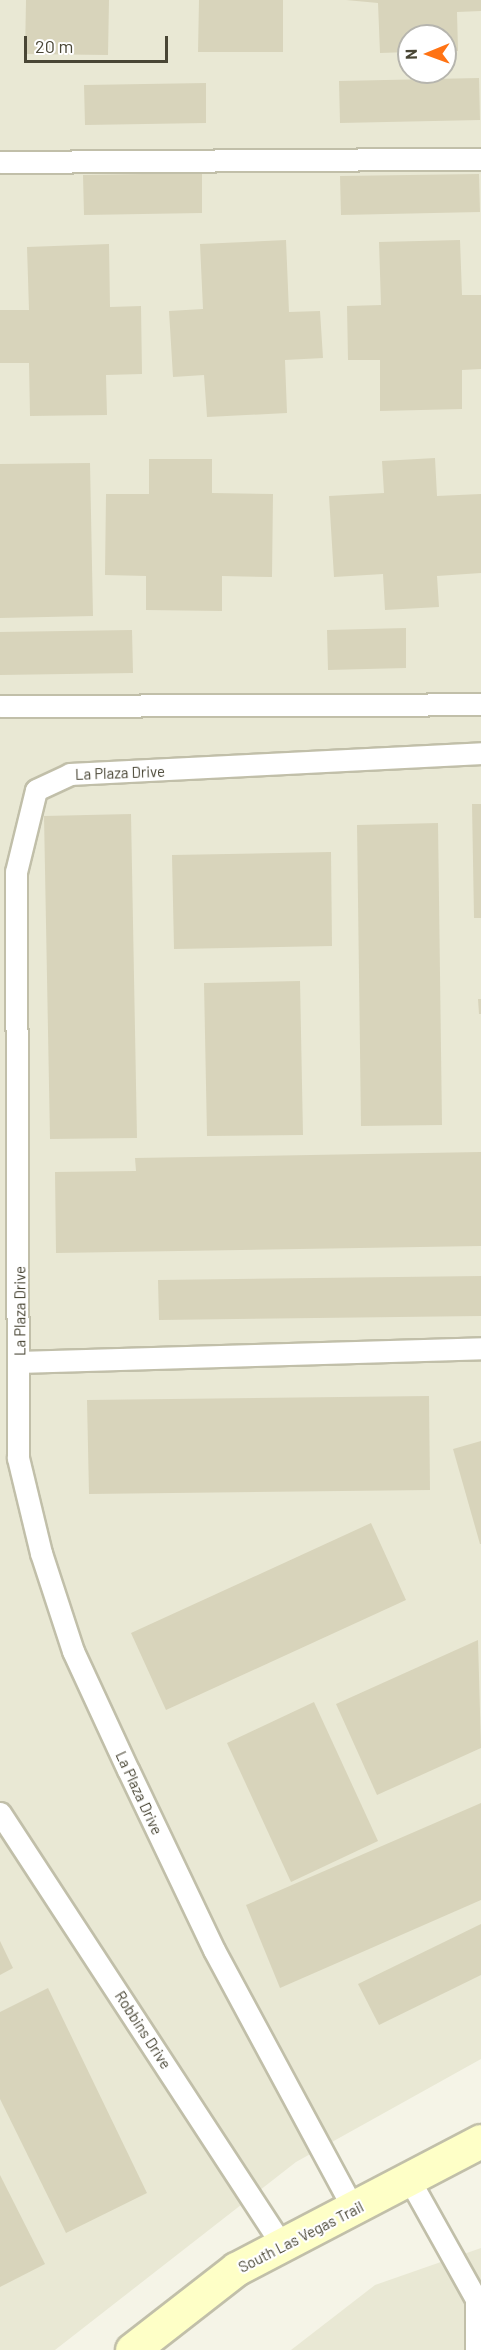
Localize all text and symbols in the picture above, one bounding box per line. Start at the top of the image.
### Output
scale bar [27,24,171,62]
north arrow [397,24,457,84]
text: 20 m [35,35,73,57]
text: N [401,49,420,60]
street label: La Plaza Drive [75,762,165,784]
street label: La Plaza Drive [11,1266,29,1356]
street label: La Plaza Drive [112,1748,166,1838]
street label: Robbins Drive [111,1988,175,2072]
street label: South Las Vegas Trail [235,2198,367,2276]

